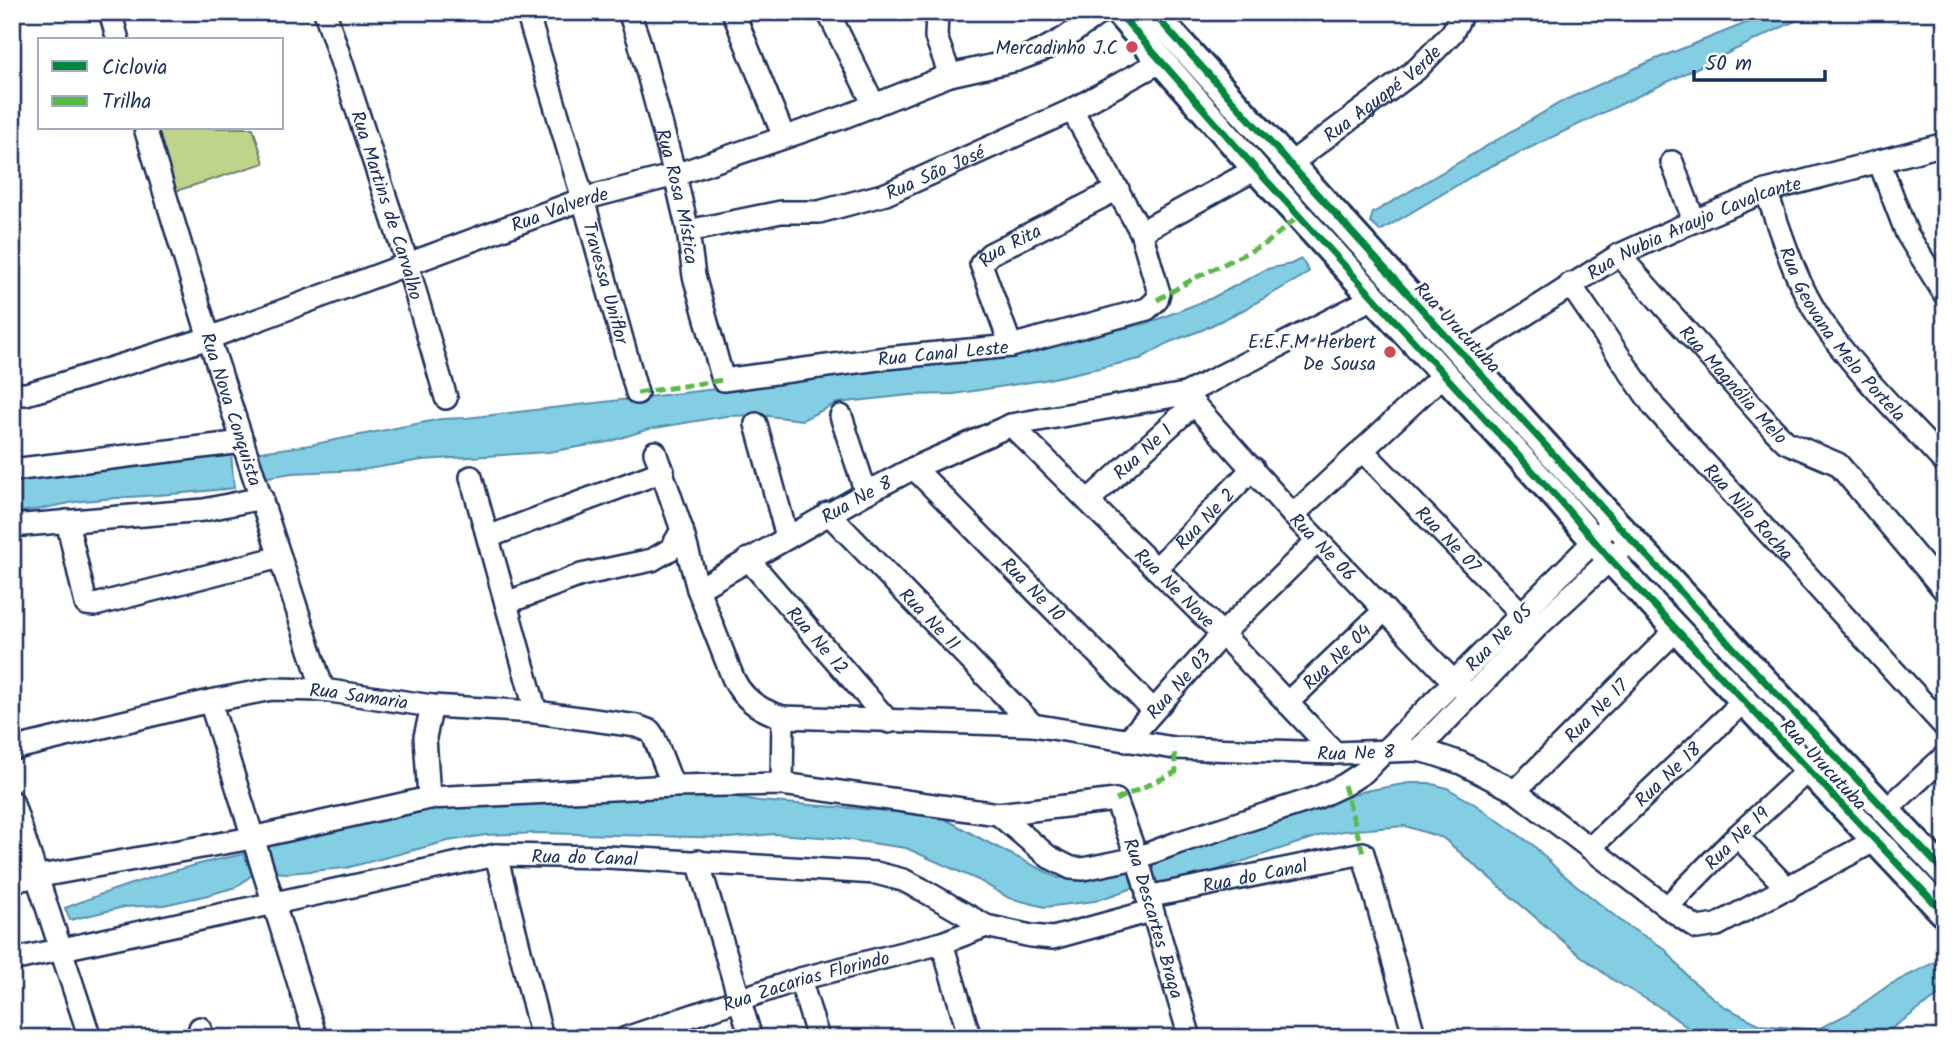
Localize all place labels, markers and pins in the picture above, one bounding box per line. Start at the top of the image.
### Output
place label: Mercadinho J.C [995,34,1118,64]
marker: Mercadinho J.C [1124,39,1140,55]
place label: E.E.F.M Herbert De Sousa [1248,328,1377,380]
marker: E.E.F.M Herbert De Sousa [1382,344,1398,360]

